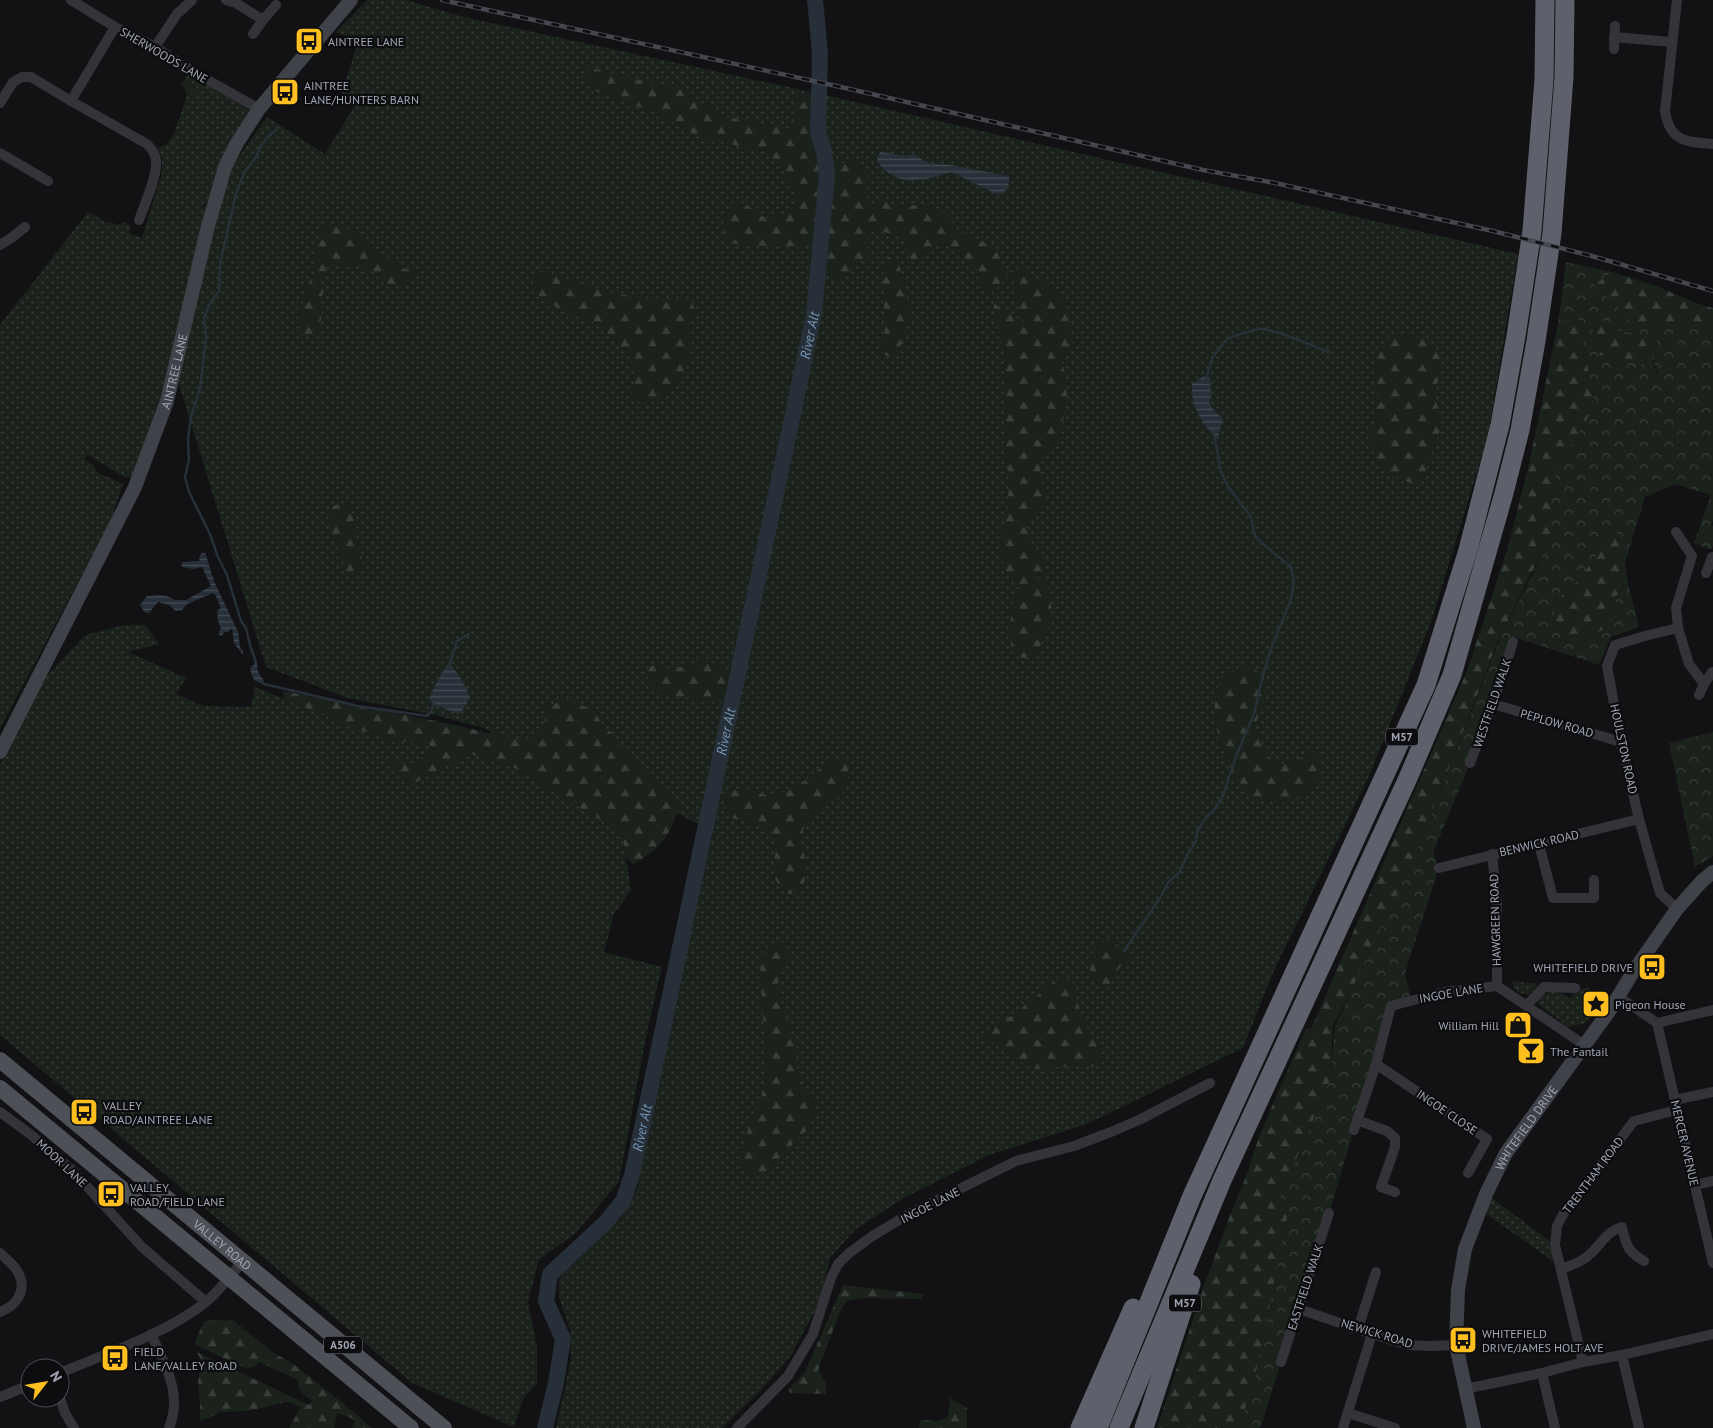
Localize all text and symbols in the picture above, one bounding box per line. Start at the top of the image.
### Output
street label: SHERWOODS LANE [117,24,211,86]
bus stop icon: AINTREE LANE [294,26,324,56]
place label: AINTREE LANE [328,34,404,49]
bus stop icon: AINTREE LANE/HUNTERS BARN [270,77,300,107]
place label: AINTREE LANE/HUNTERS BARN [304,78,419,107]
water label: River Alt [796,310,823,361]
street label: AINTREE LANE [157,332,190,410]
street label: WESTFIELD WALK [1470,657,1514,749]
street label: HOULSTON ROAD [1607,703,1641,796]
street label: PEPLOW ROAD [1519,705,1595,741]
water label: River Alt [712,706,740,757]
road number: M57 [1386,729,1418,746]
street label: BENWICK ROAD [1498,827,1580,859]
street label: HAWGREEN ROAD [1486,873,1504,966]
bus stop icon: WHITEFIELD DRIVE [1637,952,1667,982]
place label: WHITEFIELD DRIVE [1533,960,1633,975]
street label: INGOE LANE [1418,980,1484,1006]
place icon: Pigeon House [1581,989,1611,1019]
place label: Pigeon House [1615,997,1686,1012]
shop icon: William Hill [1503,1010,1533,1040]
place label: William Hill [1438,1018,1499,1033]
bar icon: The Fantail [1516,1036,1546,1066]
place label: The Fantail [1550,1044,1608,1059]
street label: WHITEFIELD DRIVE [1491,1082,1560,1172]
street label: INGOE CLOSE [1414,1086,1480,1138]
bus stop icon: VALLEY ROAD/AINTREE LANE [69,1097,99,1127]
place label: VALLEY ROAD/AINTREE LANE [102,1098,213,1127]
street label: MERCER AVENUE [1668,1099,1702,1187]
water label: River Alt [628,1102,656,1153]
street label: TRENTHAM ROAD [1559,1134,1627,1216]
street label: MOOR LANE [33,1136,91,1190]
bus stop icon: VALLEY ROAD/FIELD LANE [96,1179,126,1209]
place label: VALLEY ROAD/FIELD LANE [129,1180,225,1209]
street label: INGOE LANE [898,1184,962,1226]
street label: VALLEY ROAD [190,1215,255,1273]
street label: EASTFIELD WALK [1284,1242,1326,1332]
road number: M57 [1169,1295,1201,1312]
street label: NEWICK ROAD [1339,1315,1415,1351]
bus stop icon: WHITEFIELD DRIVE/JAMES HOLT AVE [1448,1325,1478,1355]
place label: WHITEFIELD DRIVE/JAMES HOLT AVE [1482,1326,1604,1355]
road number: A506 [324,1336,362,1354]
bus stop icon: FIELD LANE/VALLEY ROAD [100,1343,130,1373]
place label: FIELD LANE/VALLEY ROAD [134,1344,237,1373]
north arrow [20,1358,70,1408]
text: N [46,1368,66,1385]

